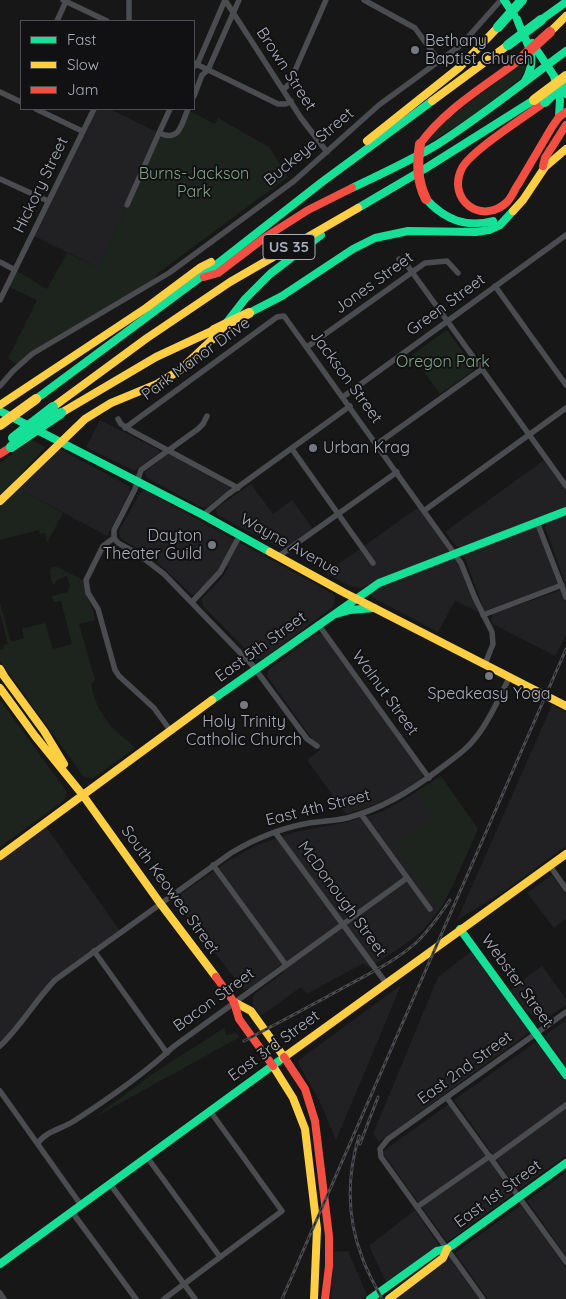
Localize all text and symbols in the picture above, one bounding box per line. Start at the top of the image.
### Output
legend [20,20,195,110]
street label: Brown Street [252,24,320,114]
text: Fast [67,30,96,49]
place label: Bethany Baptist Church [425,31,533,69]
marker: Bethany Baptist Church [409,44,421,56]
text: Slow [67,55,99,74]
text: Jam [67,80,98,99]
street label: Buckeye Street [260,104,358,190]
street label: Hickory Street [9,134,73,236]
park label: Burns-Jackson Park [139,164,249,202]
road number: US 35 [263,234,315,260]
street label: Jones Street [331,248,417,318]
street label: Green Street [403,270,489,340]
street label: Park Manor Drive [138,313,254,405]
street label: Jackson Street [306,327,386,427]
park label: Oregon Park [396,352,490,372]
place label: Urban Krag [323,438,410,458]
marker: Urban Krag [307,442,319,454]
street label: Wayne Avenue [237,510,343,580]
place label: Dayton Theater Guild [103,526,202,564]
marker: Dayton Theater Guild [206,539,218,551]
street label: East 5th Street [212,608,310,686]
street label: Walnut Street [348,647,422,739]
marker: Speakeasy Yoga [483,670,495,682]
place label: Speakeasy Yoga [427,684,551,704]
marker: Holy Trinity Catholic Church [238,699,250,711]
place label: Holy Trinity Catholic Church [186,712,302,750]
street label: East 4th Street [264,786,372,830]
street label: South Keowee Street [117,822,223,958]
street label: McDonough Street [294,838,390,960]
street label: Webster Street [477,931,557,1031]
street label: Bacon Street [170,964,258,1036]
street label: East 3rd Street [225,1006,323,1086]
street label: East 2nd Street [414,1027,516,1109]
street label: East 1st Street [451,1156,545,1232]

